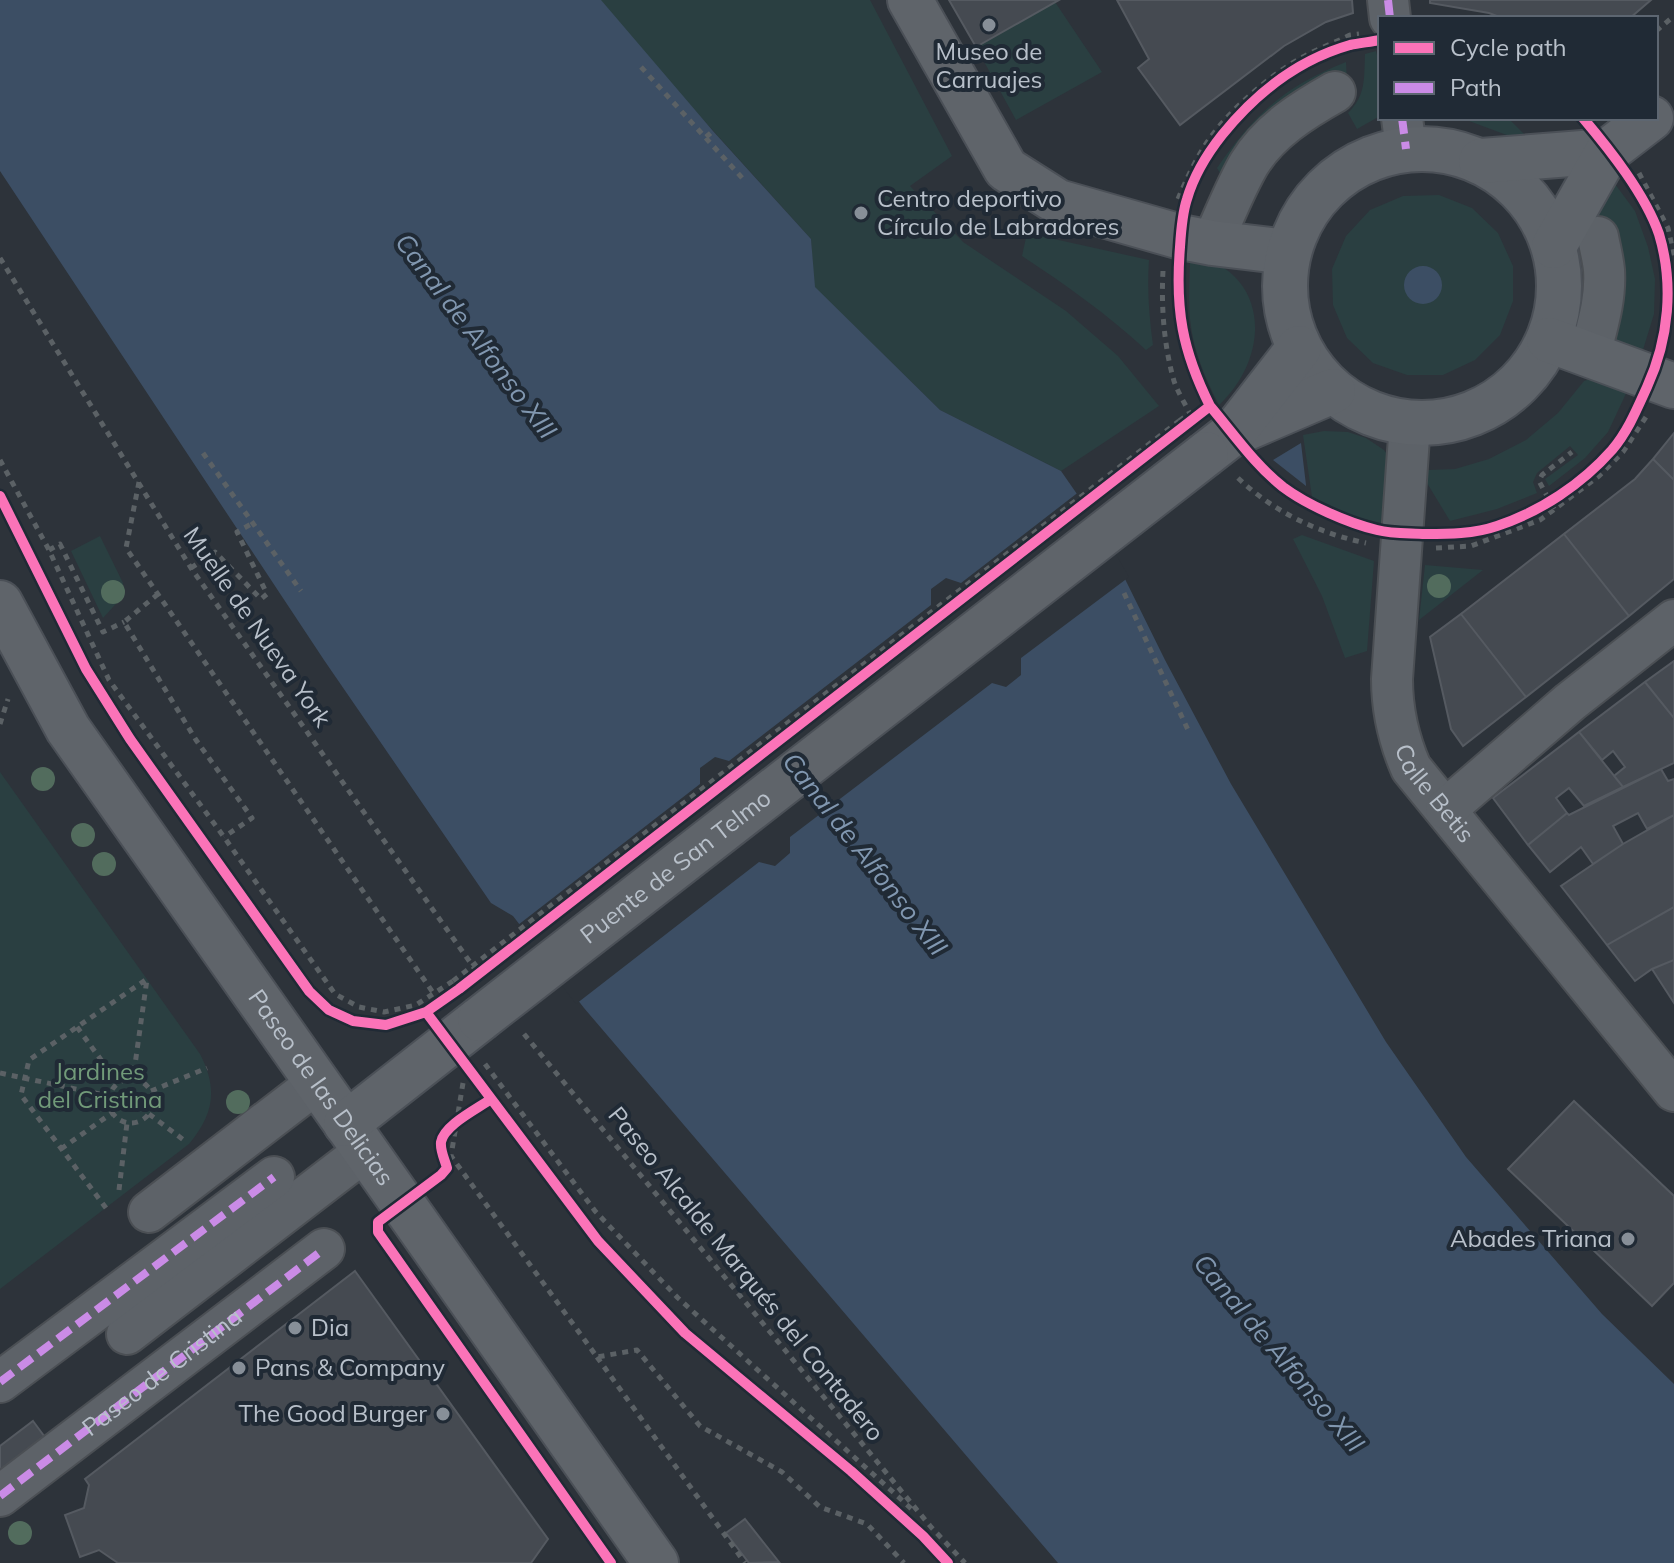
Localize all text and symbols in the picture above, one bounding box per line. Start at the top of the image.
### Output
marker: Museo de Carruajes [980,16,998,34]
legend [1378,16,1658,120]
text: Cycle path [1450,32,1567,62]
place label: Museo de Carruajes [936,36,1042,94]
text: Path [1450,72,1502,102]
place label: Centro deportivo Círculo de Labradores [877,183,1119,241]
marker: Centro deportivo Círculo de Labradores [852,204,870,222]
water label: Canal de Alfonso XIII [388,226,565,445]
street label: Muelle de Nueva York [177,521,339,733]
street label: Calle Betis [1389,739,1482,848]
water label: Canal de Alfonso XIII [776,746,955,962]
street label: Puente de San Telmo [574,782,777,950]
street label: Paseo de las Delicias [242,983,401,1191]
park label: Jardines del Cristina [38,1056,162,1114]
street label: Paseo Alcalde Marqués del Contadero [602,1100,891,1447]
place label: Abades Triana [1450,1223,1612,1253]
marker: Abades Triana [1619,1230,1637,1248]
water label: Canal de Alfonso XIII [1187,1247,1372,1459]
street label: Paseo de Cristina [76,1301,248,1442]
place label: Dia [311,1312,349,1342]
marker: Dia [286,1319,304,1337]
place label: Pans & Company [255,1352,445,1382]
marker: Pans & Company [230,1359,248,1377]
place label: The Good Burger [239,1398,427,1428]
marker: The Good Burger [434,1405,452,1423]

